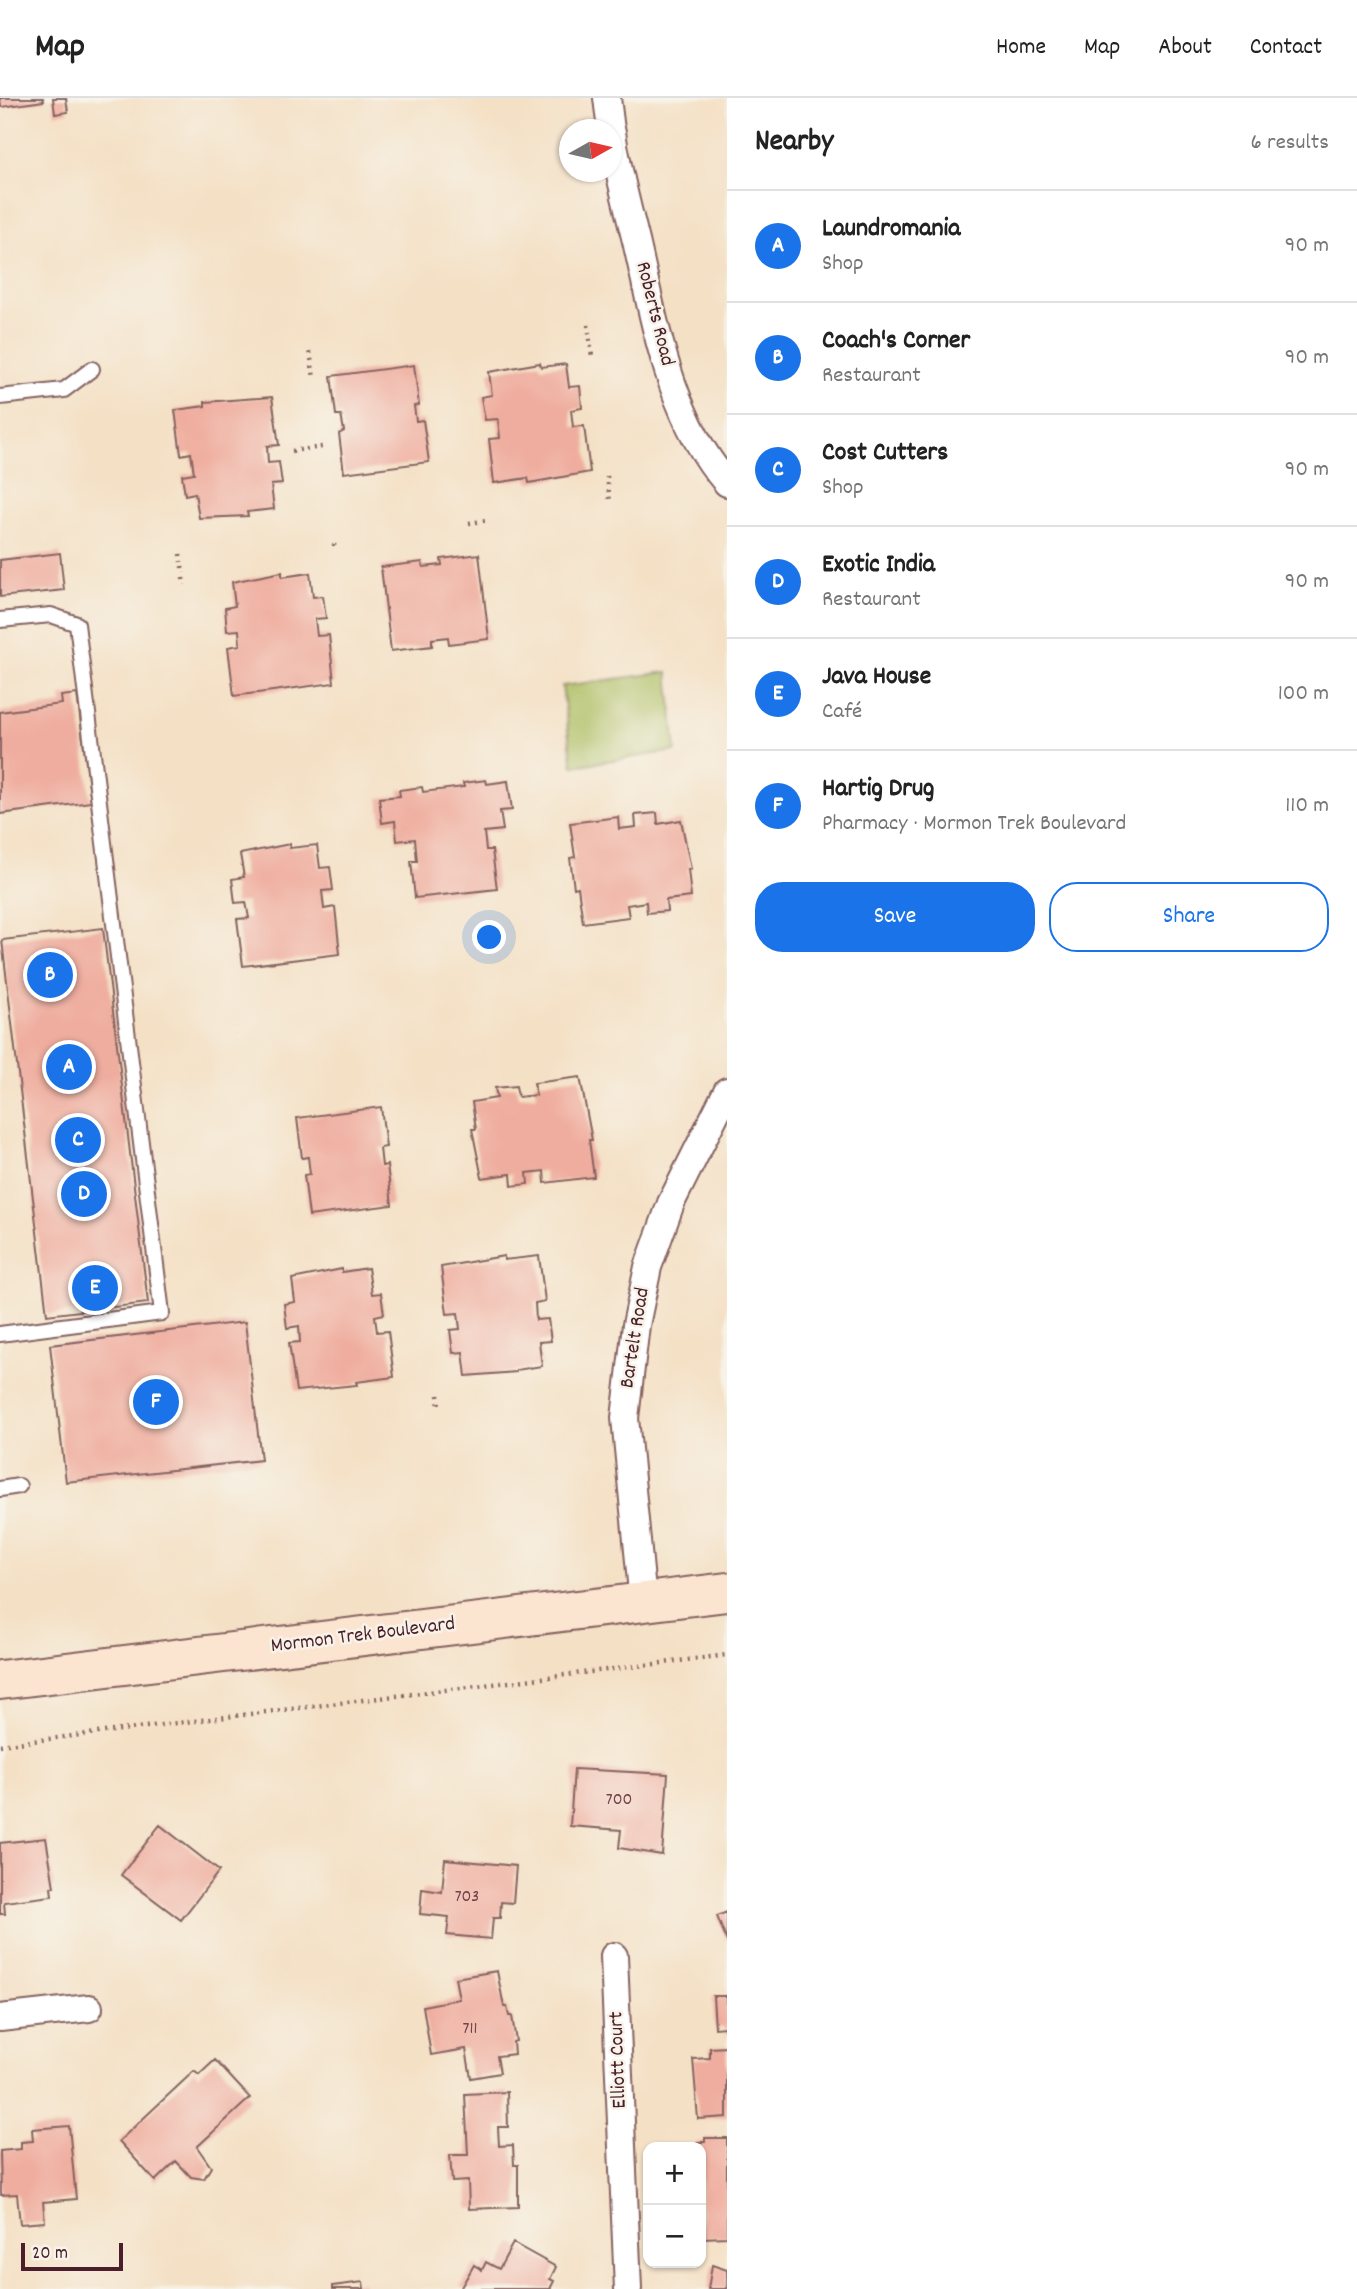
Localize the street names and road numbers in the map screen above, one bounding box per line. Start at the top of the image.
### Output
street label: Roberts Road [627,259,681,369]
street label: Bartelt Road [613,1286,659,1390]
street label: Mormon Trek Boulevard [269,1610,457,1662]
street label: Elliott Court [602,2011,636,2109]

